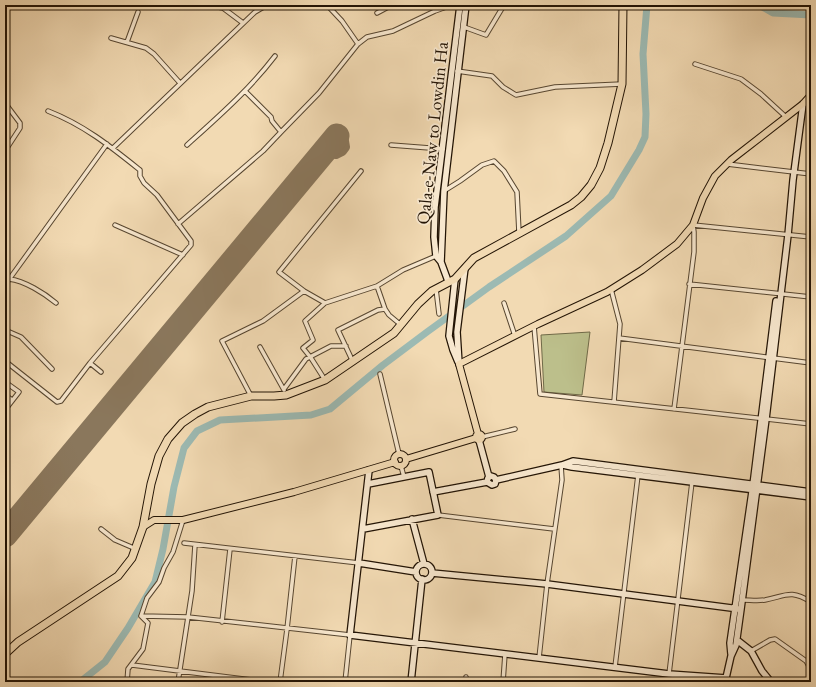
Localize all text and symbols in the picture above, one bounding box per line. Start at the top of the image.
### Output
street label: Qala-e-Naw to Lowdin Ha [411,40,453,226]

